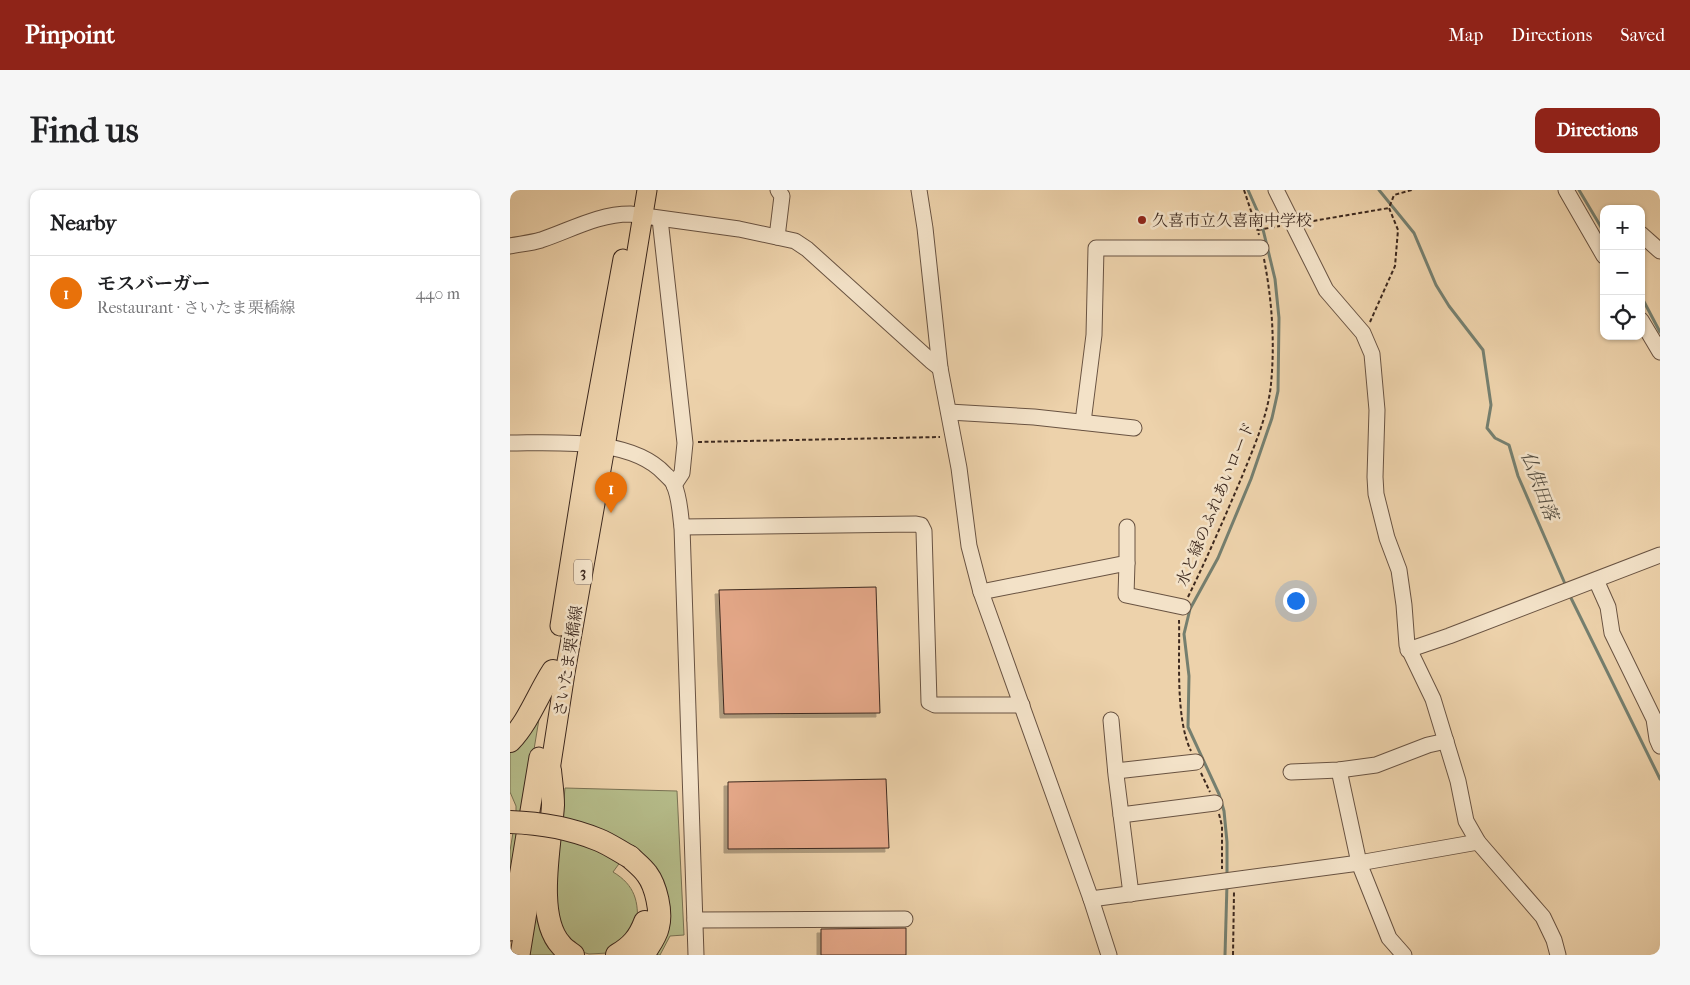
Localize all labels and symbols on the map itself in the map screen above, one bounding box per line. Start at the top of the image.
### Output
place label: 久喜市立久喜南中学校 [1152,211,1312,230]
marker: 久喜市立久喜南中学校 [1136,214,1148,226]
street label: 水と緑のふれあいロード [1172,419,1258,589]
water label: 仏供田落 [1516,449,1563,526]
pin: 1 [595,472,627,513]
road number: 3 [574,560,592,584]
your location [1283,588,1309,614]
street label: さいたま栗橋線 [550,604,586,718]

